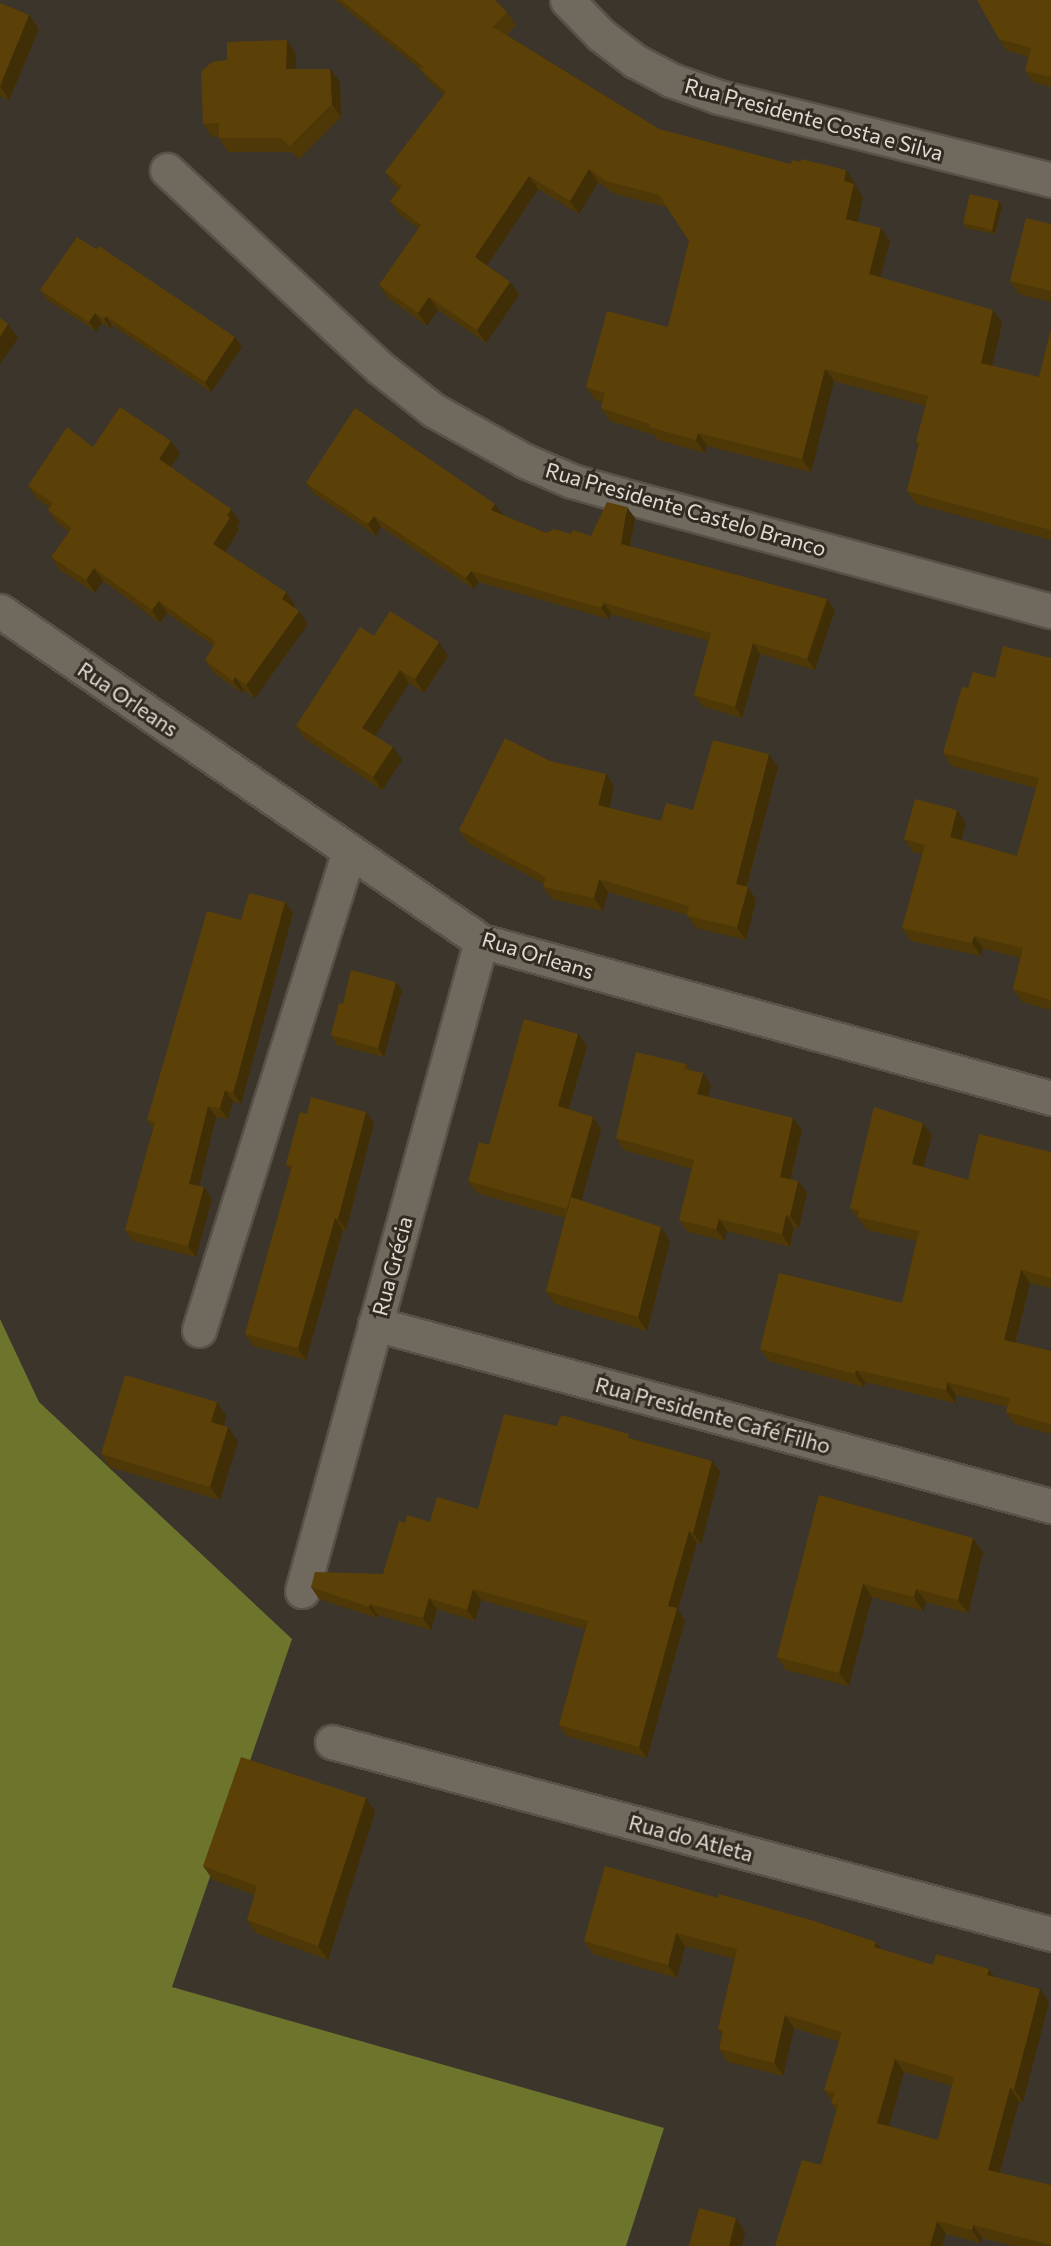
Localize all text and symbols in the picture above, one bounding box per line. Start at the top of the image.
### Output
street label: Rua Presidente Costa e Silva [682,72,946,166]
street label: Rua Presidente Castelo Branco [543,457,829,561]
street label: Rua Orleans [73,656,183,742]
street label: Rua Orleans [479,926,597,984]
street label: Rua Grécia [367,1214,417,1318]
street label: Rua Presidente Café Filho [593,1371,833,1459]
street label: Rua do Atleta [626,1809,756,1867]

